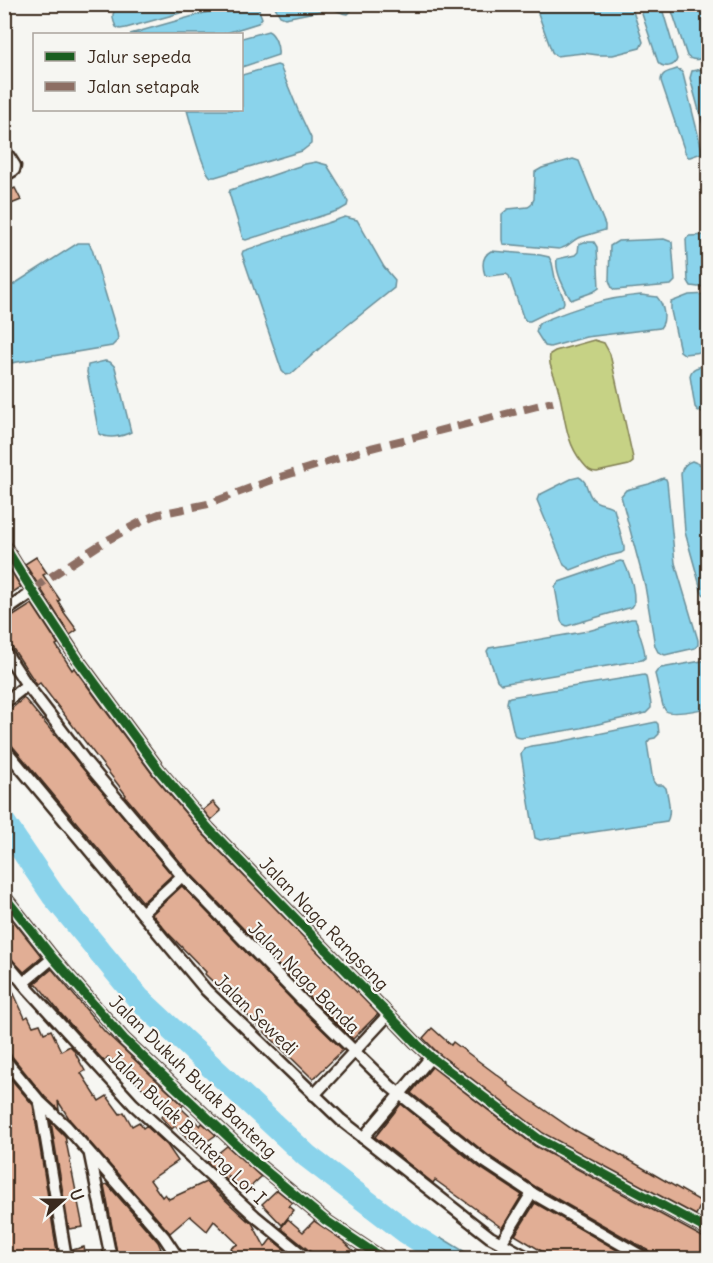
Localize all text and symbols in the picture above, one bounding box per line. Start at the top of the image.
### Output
legend [33,33,243,111]
text: Jalur sepeda [87,45,191,68]
text: Jalan setapak [87,75,199,98]
street label: Jalan Naga Rangsang [255,852,394,995]
street label: Jalan Naga Banda [244,917,365,1038]
street label: Jalan Sewedi [210,969,303,1060]
street label: Jalan Dukuh Bulak Banteng [105,990,282,1163]
street label: Jalan Bulak Banteng Lor I [104,1046,271,1209]
north arrow [33,1170,93,1230]
text: U [66,1186,88,1203]

